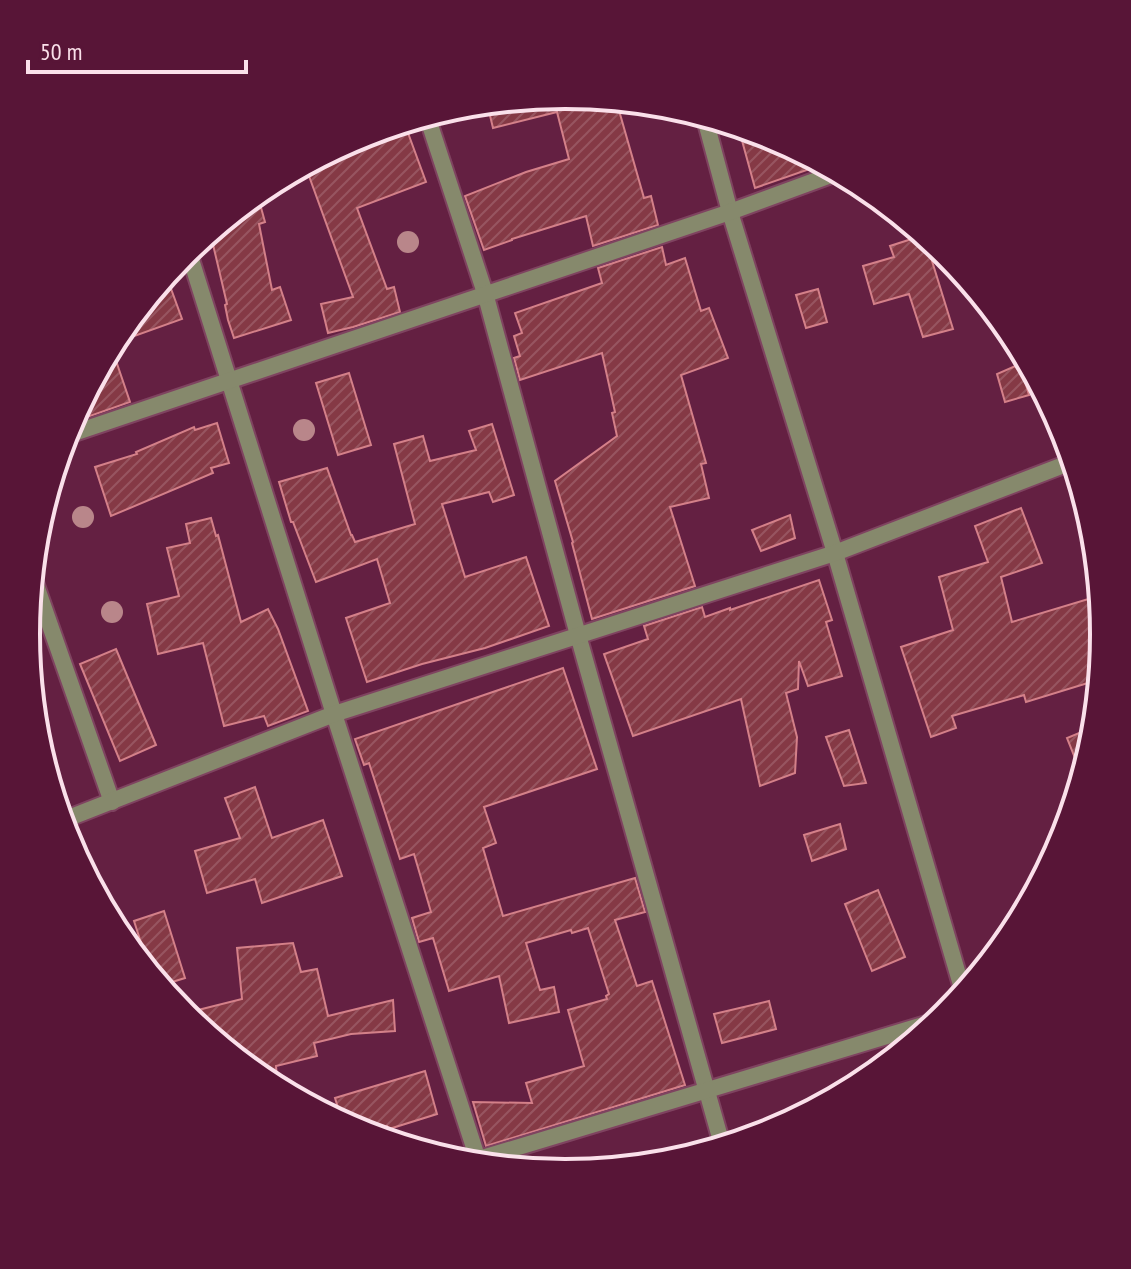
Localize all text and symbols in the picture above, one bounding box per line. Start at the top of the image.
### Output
scale bar [28,24,246,74]
text: 50 m [40,36,82,67]

